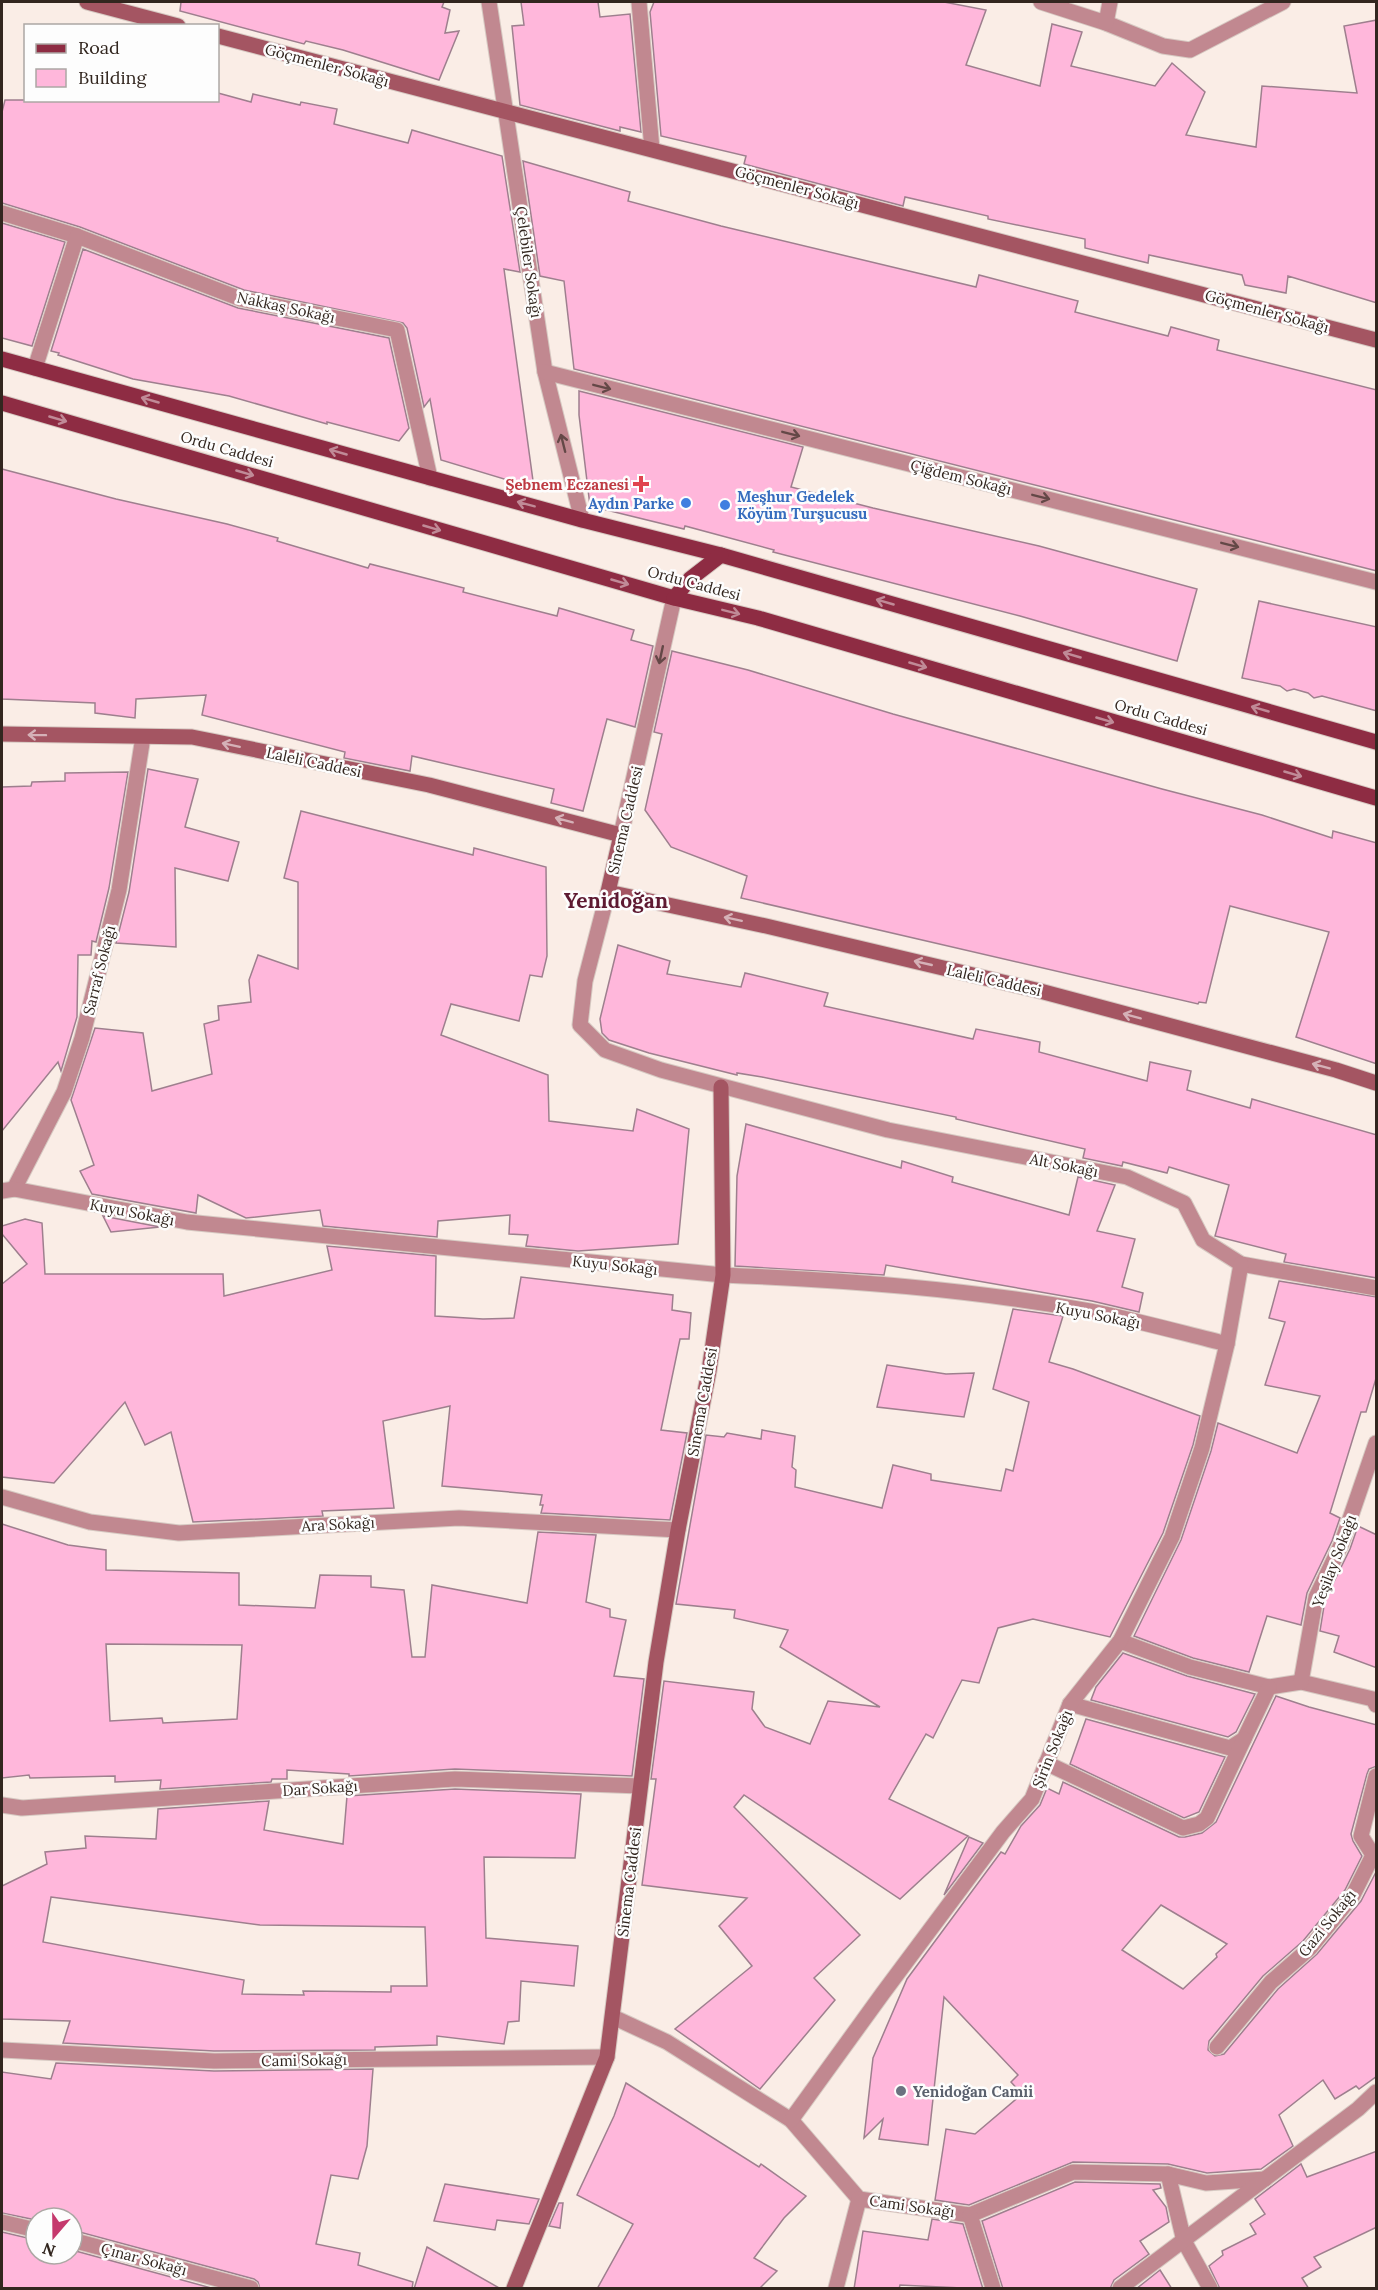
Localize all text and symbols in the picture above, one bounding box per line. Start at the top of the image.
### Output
legend [24,24,219,102]
text: Road [78,36,120,59]
street label: Göçmenler Sokağı [263,39,391,91]
text: Building [78,66,148,89]
street label: Göçmenler Sokağı [733,161,861,213]
street label: Çelebiler Sokağı [512,205,546,319]
street label: Göçmenler Sokağı [1203,285,1331,337]
street label: Nakkaş Sokağı [235,287,337,327]
one-way arrow [592,381,611,393]
one-way arrow [141,394,160,405]
one-way arrow [48,414,67,425]
street label: Ordu Caddesi [178,427,276,471]
one-way arrow [781,429,800,441]
one-way arrow [557,433,569,452]
one-way arrow [329,446,348,458]
street label: Çiğdem Sokağı [909,455,1013,499]
one-way arrow [235,468,254,479]
place label: Şebnem Eczanesi [506,475,629,494]
marker: Şebnem Eczanesi [634,477,648,491]
place label: Meşhur Gedelek Köyüm Turşucusu [737,487,867,523]
one-way arrow [1031,492,1050,504]
place label: Aydın Parke [588,494,674,513]
marker: Aydın Parke [679,496,693,510]
one-way arrow [517,498,536,510]
marker: Meşhur Gedelek Köyüm Turşucusu [718,498,732,512]
one-way arrow [422,523,441,534]
one-way arrow [1220,539,1239,551]
street label: Ordu Caddesi [645,561,743,605]
one-way arrow [610,577,629,588]
one-way arrow [876,596,895,607]
one-way arrow [721,606,740,618]
one-way arrow [655,645,666,664]
one-way arrow [1063,649,1082,660]
one-way arrow [908,660,927,671]
street label: Ordu Caddesi [1112,695,1210,739]
one-way arrow [1251,703,1270,714]
one-way arrow [1095,714,1114,726]
one-way arrow [27,729,47,741]
one-way arrow [221,739,241,750]
street label: Laleli Caddesi [265,743,363,781]
street label: Sinema Caddesi [603,764,647,876]
one-way arrow [1283,769,1302,780]
one-way arrow [555,814,574,826]
district label: Yenidoğan [564,887,668,914]
one-way arrow [723,913,743,924]
street label: Sarraf Sokağı [79,923,119,1017]
one-way arrow [913,957,932,969]
street label: Laleli Caddesi [945,960,1043,1000]
one-way arrow [1123,1009,1142,1021]
one-way arrow [1311,1059,1330,1071]
street label: Alt Sokağı [1027,1149,1100,1181]
street label: Kuyu Sokağı [88,1194,176,1230]
street label: Kuyu Sokağı [571,1251,659,1279]
street label: Kuyu Sokağı [1054,1297,1142,1333]
street label: Sinema Caddesi [683,1346,721,1458]
street label: Yeşilay Sokağı [1307,1512,1360,1611]
street label: Ara Sokağı [300,1513,375,1535]
street label: Şirin Sokağı [1028,1707,1076,1791]
street label: Dar Sokağı [282,1776,358,1800]
street label: Sinema Caddesi [613,1826,645,1938]
street label: Gazi Sokağı [1294,1886,1360,1960]
street label: Cami Sokağı [261,2050,347,2070]
place label: Yenidoğan Camii [913,2082,1033,2101]
marker: Yenidoğan Camii [894,2084,908,2098]
street label: Cami Sokağı [868,2191,956,2221]
north arrow [24,2206,84,2266]
street label: Çınar Sokağı [99,2238,189,2280]
text: N [40,2239,58,2262]

